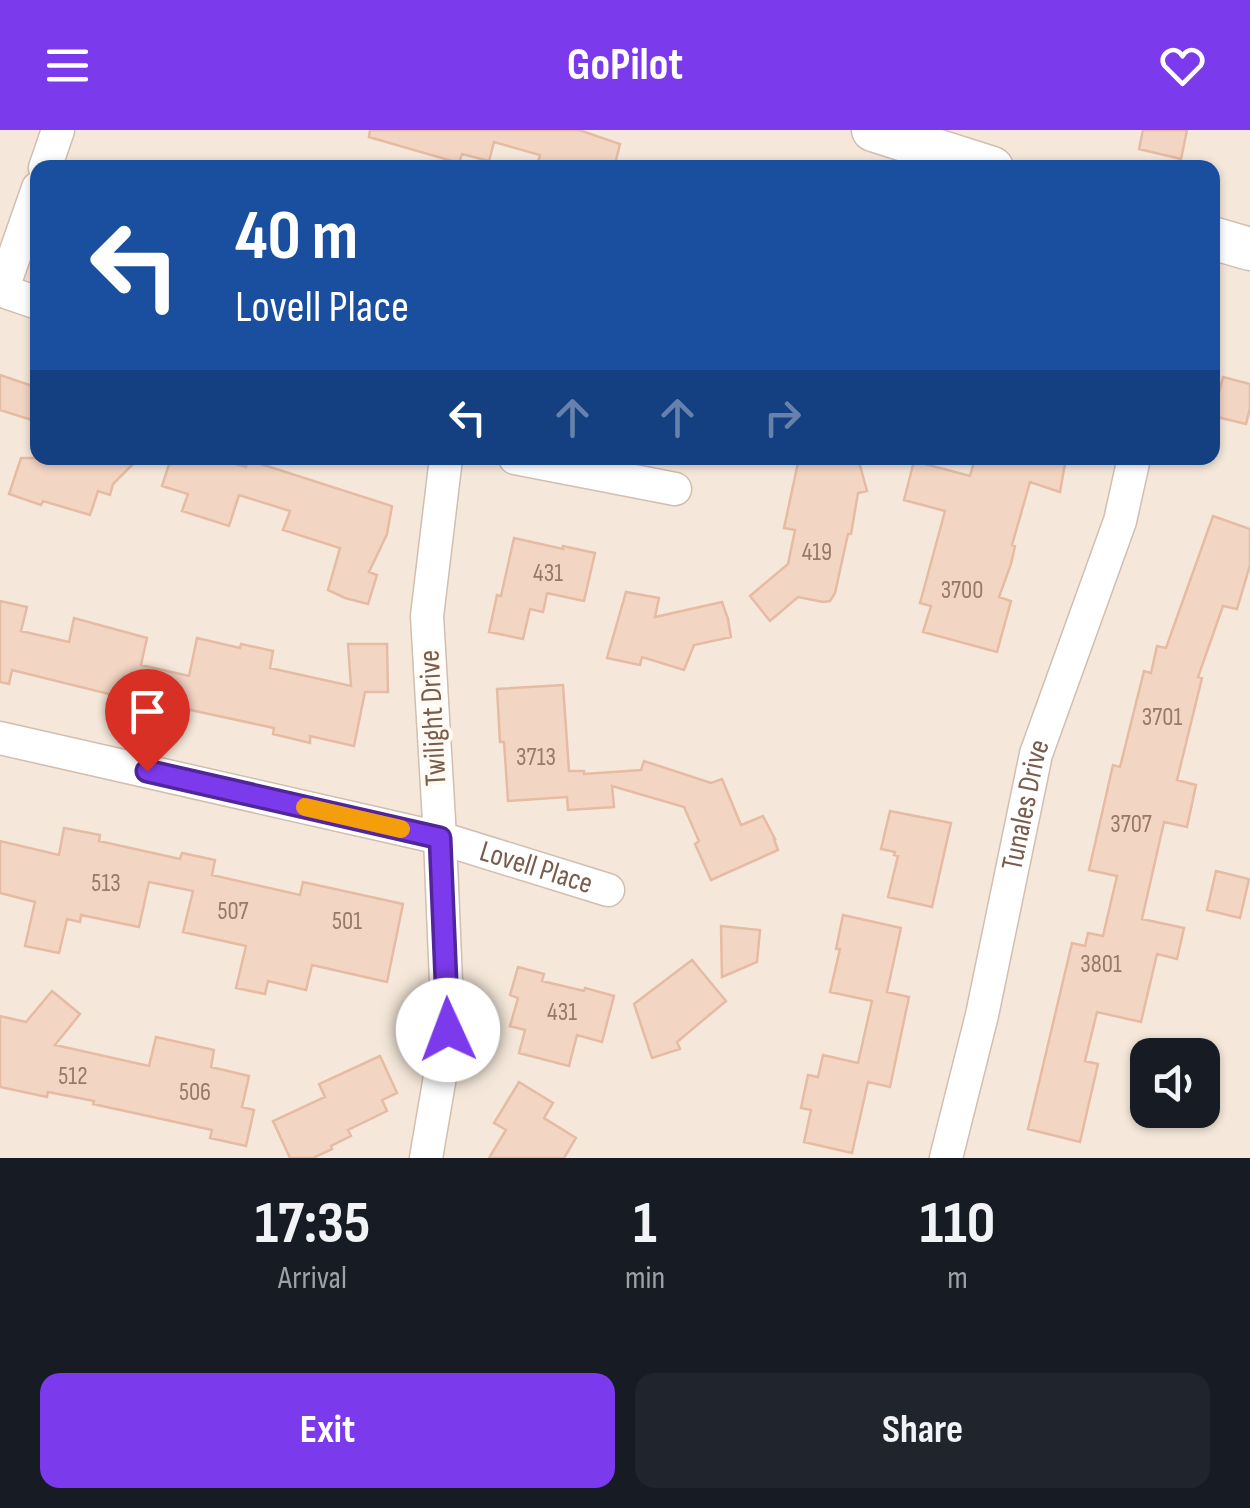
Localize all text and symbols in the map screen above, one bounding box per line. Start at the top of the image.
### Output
icon: menu [40,38,95,93]
text: GoPilot [567,38,683,93]
icon: heart [1155,38,1210,93]
text: 40 m [235,195,358,279]
icon: left [70,200,200,330]
text: Lovell Place [235,280,409,335]
icon: left [440,390,495,445]
icon: ahead [545,390,600,445]
icon: ahead [650,390,705,445]
icon: right [755,390,810,445]
house number: 419 [802,537,832,568]
house number: 431 [533,558,563,589]
house number: 3700 [941,575,983,606]
street label: Twilight Drive [411,649,455,787]
pin [105,669,190,772]
icon: arrive [120,684,175,739]
house number: 3701 [1142,702,1182,733]
street label: Tunales Drive [994,734,1058,873]
house number: 3713 [516,742,556,773]
house number: 3707 [1110,809,1152,840]
street label: Lovell Place [475,833,597,902]
house number: 513 [91,868,121,899]
house number: 507 [217,896,249,927]
house number: 501 [332,906,362,937]
house number: 3801 [1080,949,1122,980]
position arrow [396,978,500,1082]
house number: 431 [547,997,577,1028]
map controls [1130,1038,1220,1128]
button: sound [1130,1038,1220,1128]
house number: 512 [58,1061,88,1092]
house number: 506 [179,1077,211,1108]
text: 17:35 [255,1188,370,1260]
text: 1 [633,1188,657,1260]
text: 110 [920,1188,995,1260]
text: Arrival [278,1259,347,1298]
text: min [625,1259,665,1298]
text: m [947,1259,968,1298]
button: Exit [40,1373,615,1488]
button: Share [635,1373,1210,1488]

